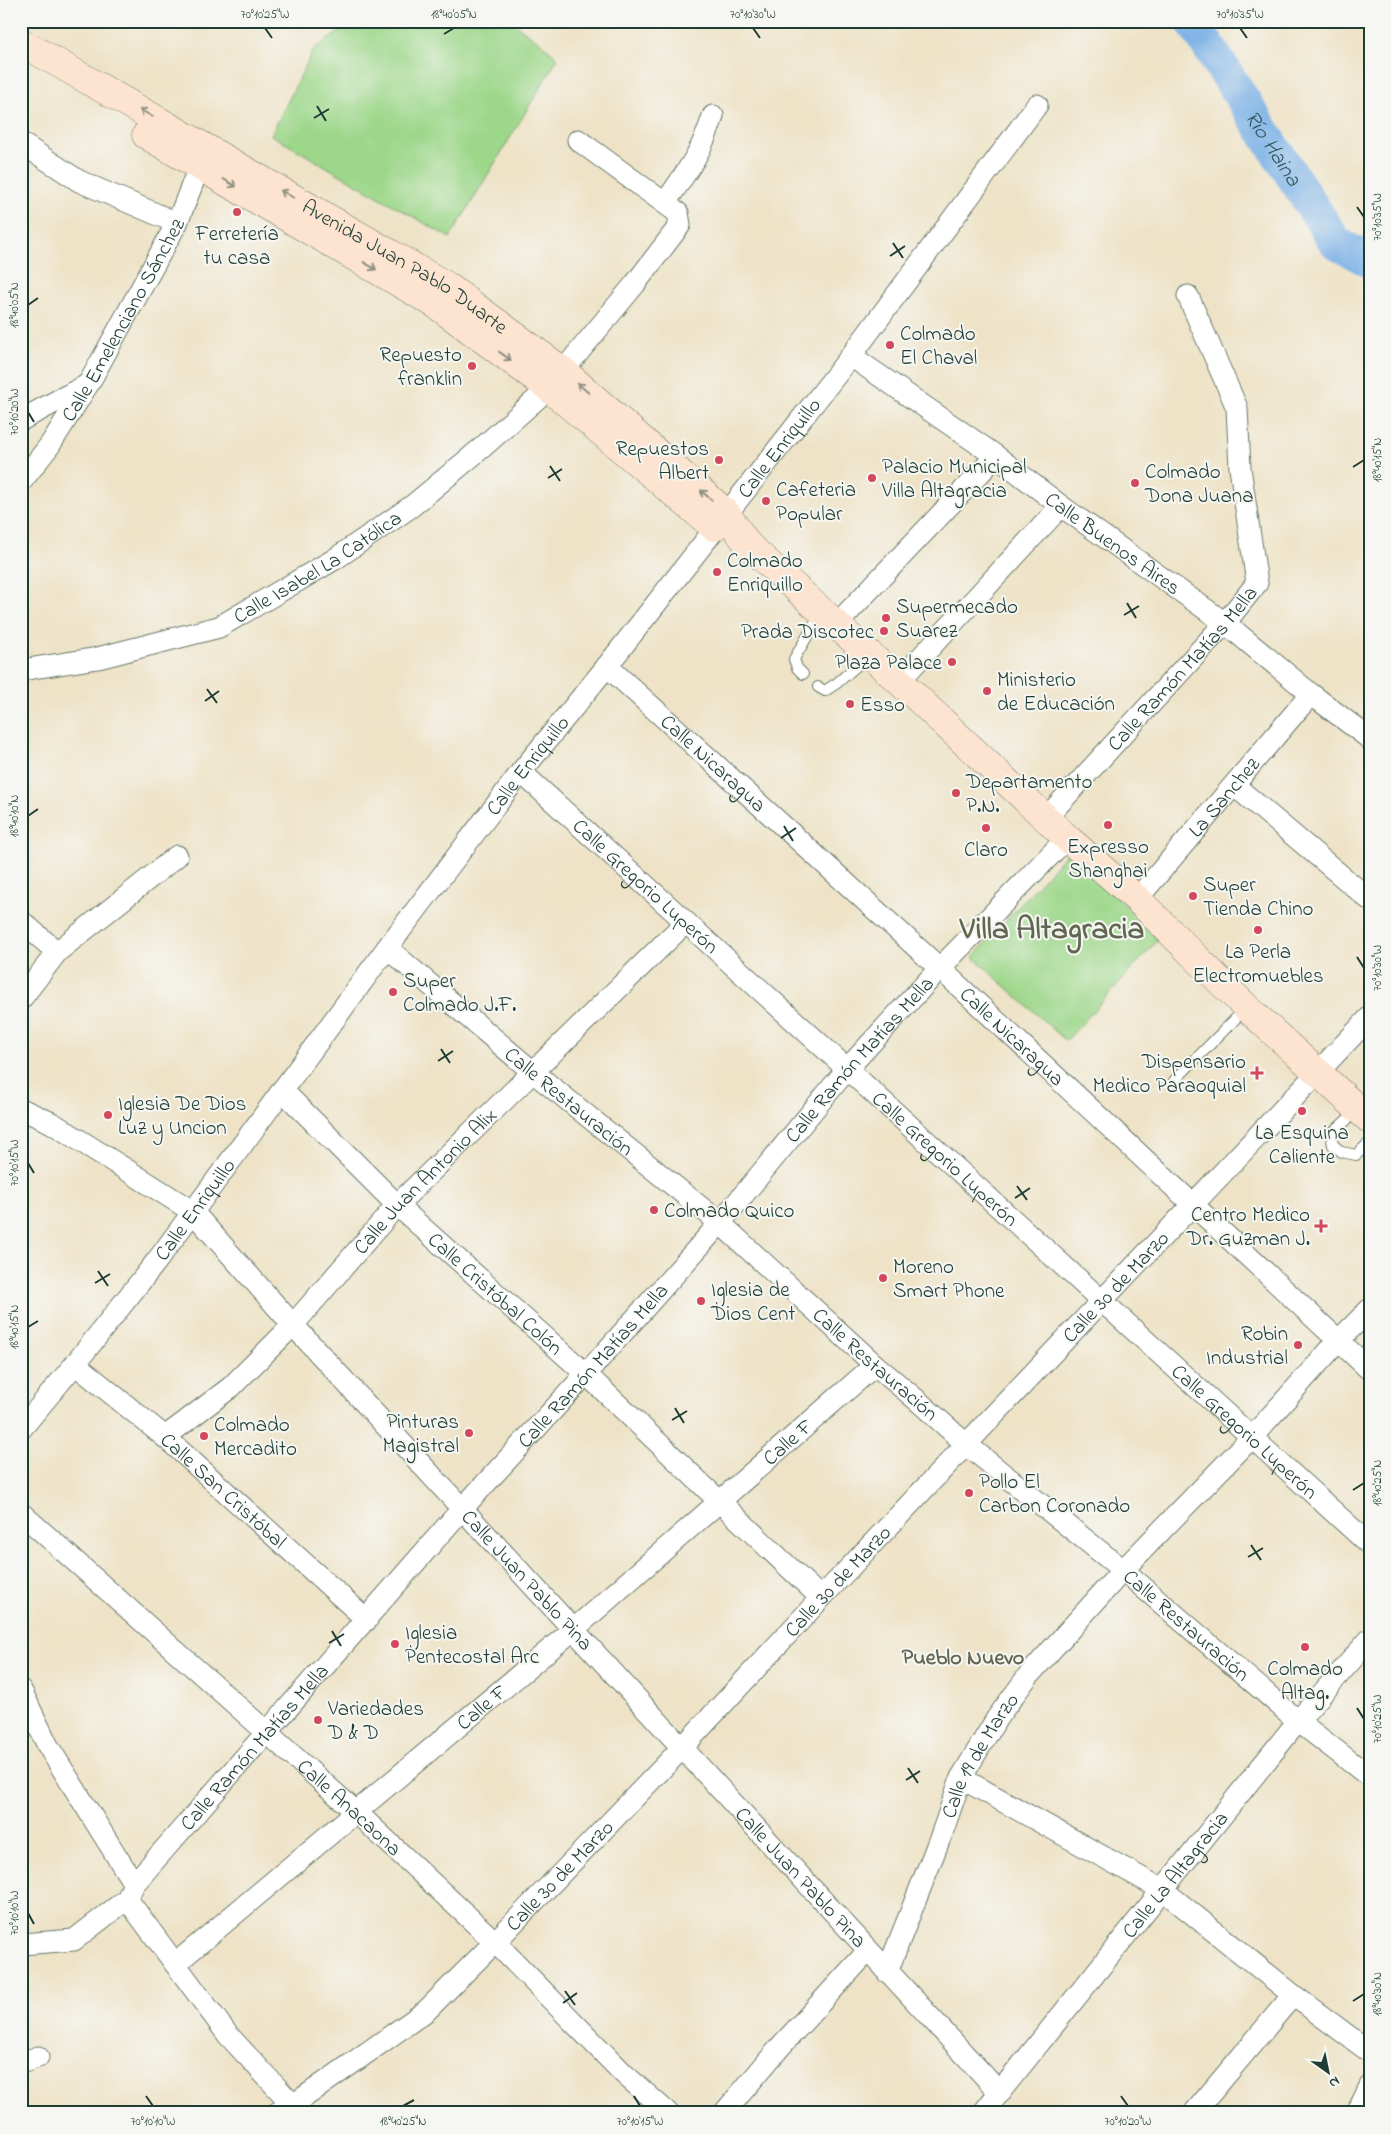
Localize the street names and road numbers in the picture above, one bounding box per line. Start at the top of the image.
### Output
street label: Avenida Juan Pablo Duarte [296,193,514,343]
street label: Calle Emelenciano Sánchez [55,213,194,428]
street label: Calle Enriquillo [731,392,829,506]
street label: Calle Buenos Aires [1038,486,1186,604]
street label: Calle Isabel La Católica [228,504,408,632]
street label: Calle Ramón Matías Mella [1101,580,1266,759]
street label: Calle Nicaragua [653,708,772,820]
street label: Calle Enriquillo [480,710,578,823]
street label: La Sanchez [1182,751,1268,845]
street label: Calle Gregorio Luperón [565,813,725,962]
street label: Calle Ramón Matías Mella [779,970,942,1150]
street label: Calle Nicaragua [952,981,1070,1094]
street label: Calle Restauración [497,1041,639,1164]
street label: Calle Gregorio Luperón [864,1085,1024,1235]
street label: Calle Juan Antonio Alix [347,1102,505,1262]
street label: Calle Enriquillo [148,1153,244,1268]
street label: Calle 30 de Marzo [1056,1225,1177,1351]
street label: Calle Cristóbal Colón [420,1226,569,1363]
street label: Calle Ramón Matías Mella [512,1278,677,1456]
street label: Calle Restauración [805,1302,944,1429]
street label: Calle Gregorio Luperón [1164,1358,1324,1507]
street label: Calle F [757,1413,821,1474]
street label: Calle San Cristóbal [153,1426,292,1557]
street label: Calle Juan Pablo Pina [453,1504,599,1658]
street label: Calle 30 de Marzo [778,1519,899,1645]
street label: Calle Restauración [1115,1563,1255,1690]
street label: Calle Ramón Matías Mella [174,1658,337,1838]
street label: Calle F [451,1678,515,1739]
street label: Calle 19 de Marzo [935,1688,1027,1823]
street label: Calle Anacaona [289,1753,407,1864]
street label: Calle Juan Pablo Pina [727,1801,873,1956]
street label: Calle La Altagracia [1116,1806,1237,1946]
street label: Calle 30 de Marzo [500,1814,622,1939]

